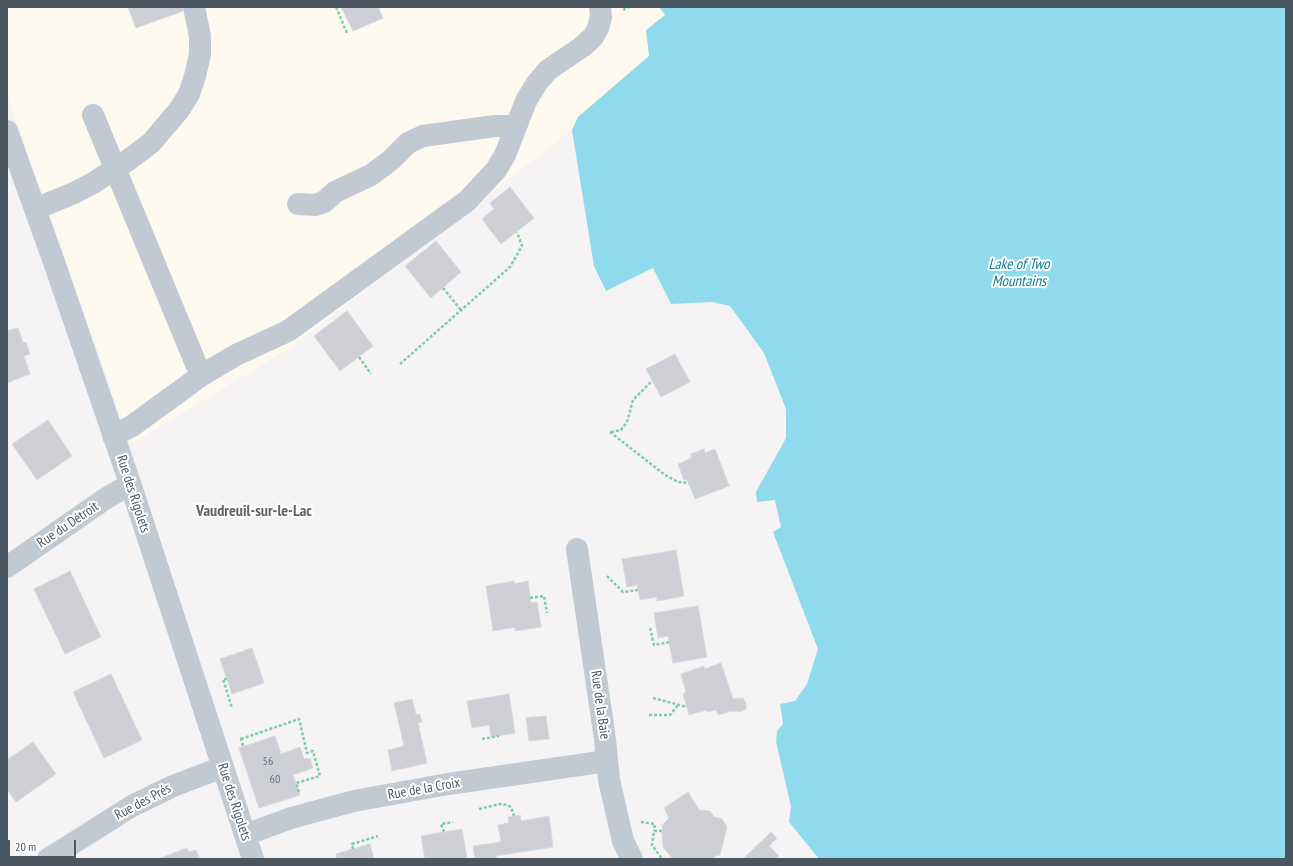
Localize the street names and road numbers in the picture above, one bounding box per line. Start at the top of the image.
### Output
street label: Rue des Rigolets [113,453,153,535]
street label: Rue du Détroit [34,498,102,552]
street label: Rue de la Baie [587,670,613,740]
street label: Rue des Rigolets [214,761,254,843]
street label: Rue de la Croix [387,774,461,804]
street label: Rue des Prés [112,780,174,824]

